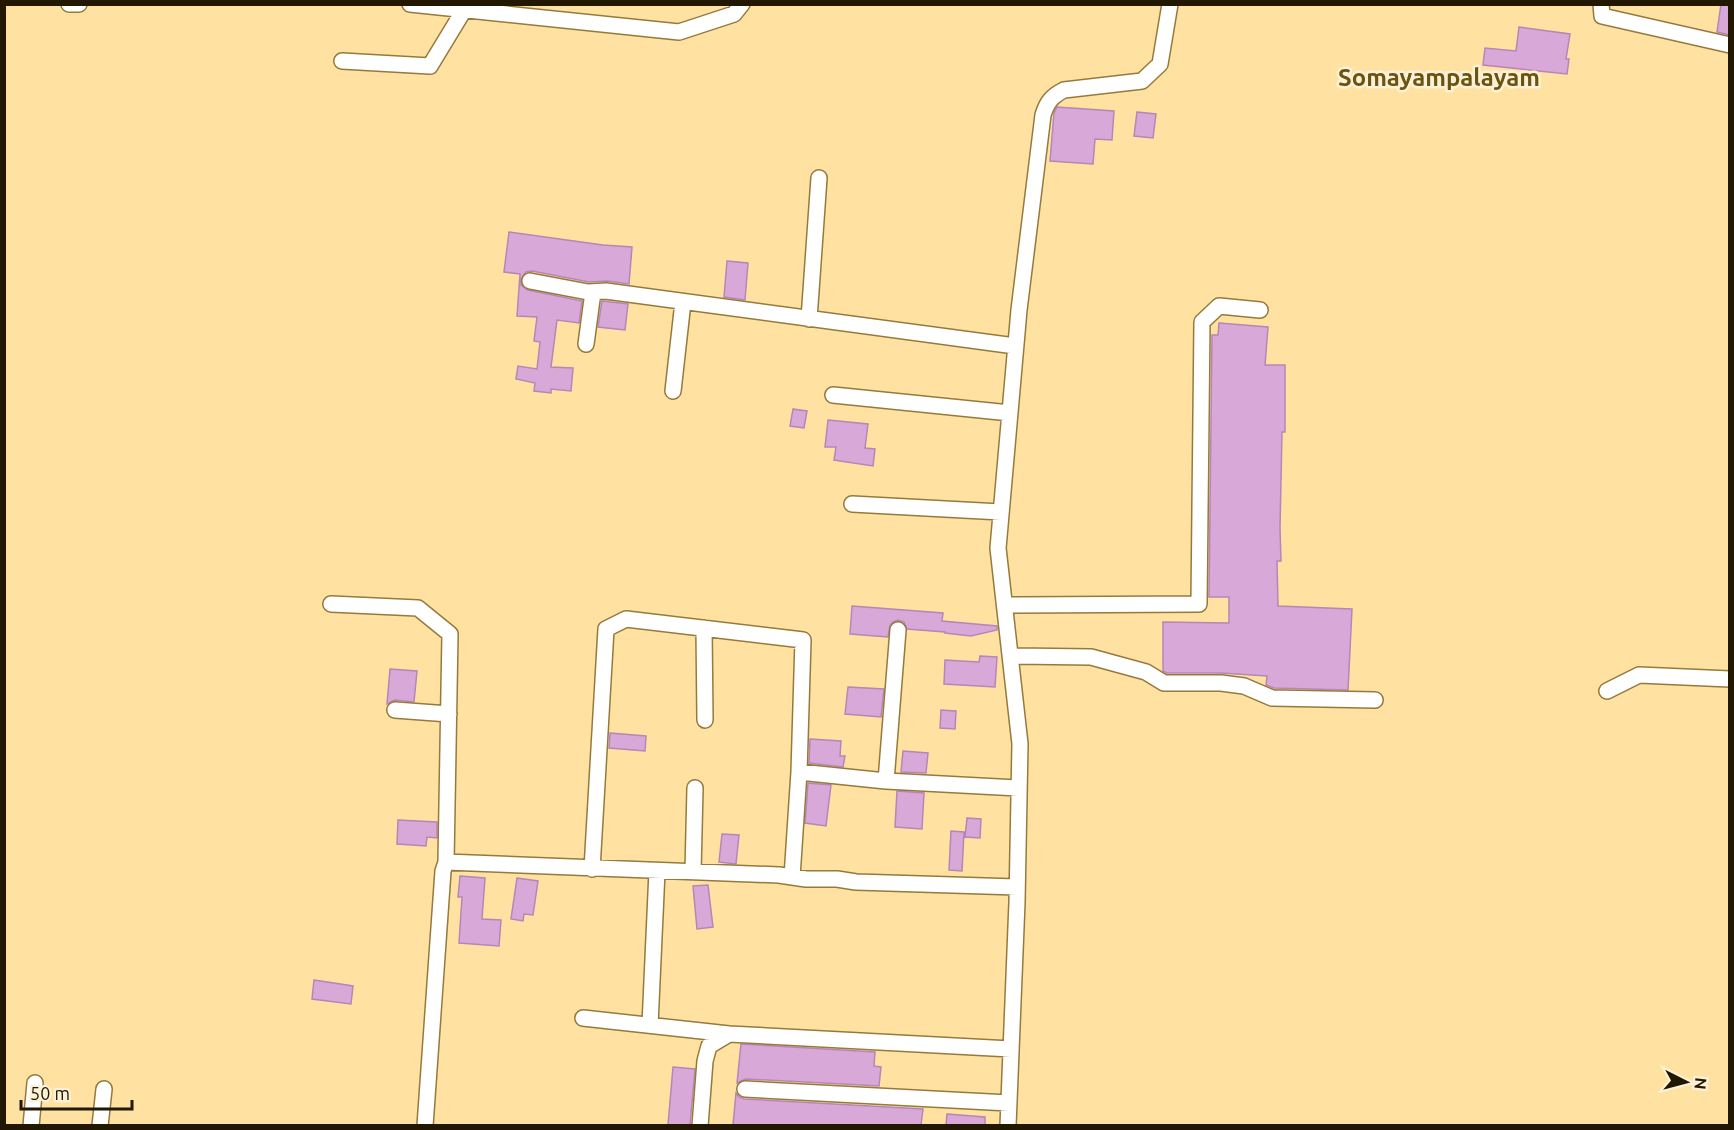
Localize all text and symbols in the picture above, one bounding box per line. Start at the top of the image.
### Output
district label: Somayampalayam [1338,64,1540,91]
north arrow [1656,1052,1716,1112]
scale bar [21,1073,132,1111]
text: N [1691,1077,1710,1090]
text: 50 m [30,1083,70,1103]

